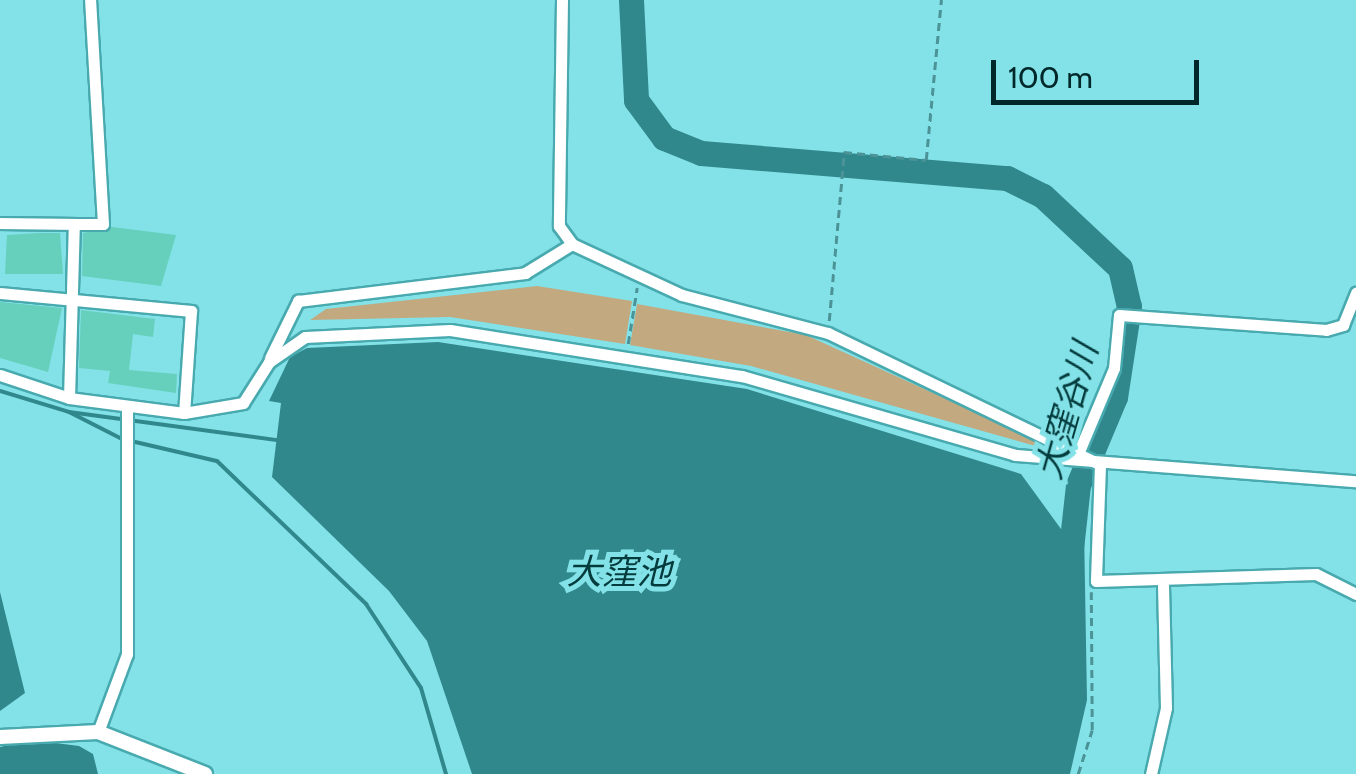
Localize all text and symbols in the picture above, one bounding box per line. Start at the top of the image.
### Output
scale bar [996,40,1204,102]
text: 100 m [1008,59,1093,96]
water label: 大窪谷川 [1028,338,1106,484]
water label: 大窪池 [567,551,671,593]

